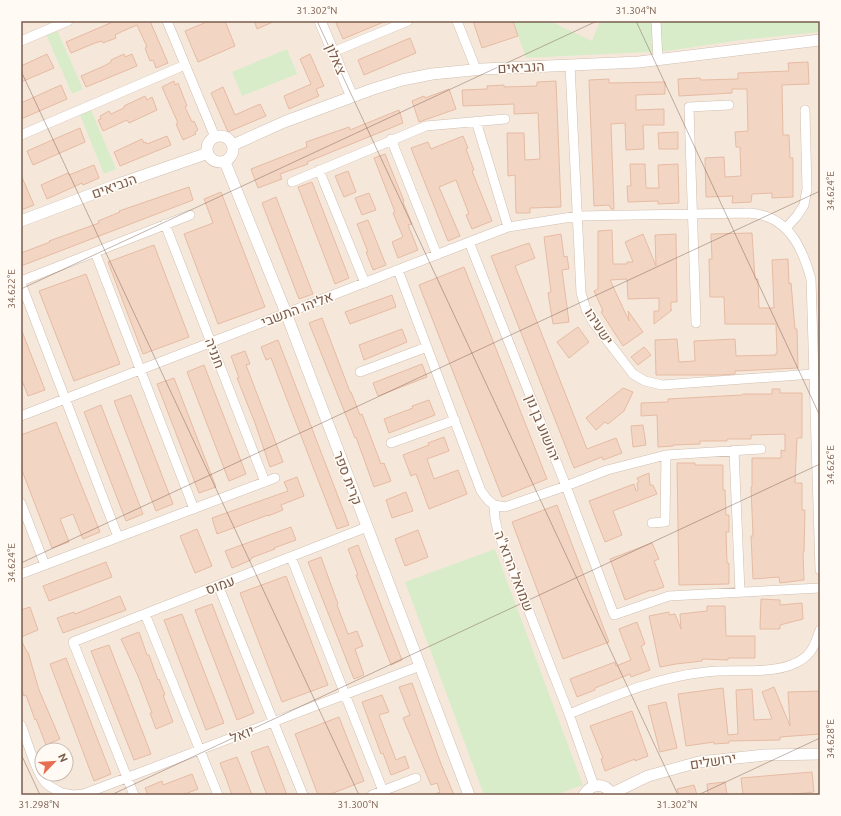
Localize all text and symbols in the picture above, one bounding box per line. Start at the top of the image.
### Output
text: 31.302°N [296,5,338,16]
text: 31.304°N [615,5,657,16]
street label: צאלון [322,41,350,77]
street label: הנביאים [497,58,545,76]
street label: הנביאים [89,170,139,202]
text: 34.624°E [825,171,836,211]
text: 34.622°E [6,269,17,309]
street label: אליהו התשבי [259,288,335,330]
street label: ישעיהו [581,305,617,347]
street label: חנניה [202,336,228,370]
street label: יהושוע בן נון [522,392,564,464]
text: 34.626°E [825,445,836,485]
street label: קרית ספר [330,449,366,507]
street label: שמואל הרוא"ה [491,528,537,614]
text: 34.624°E [6,543,17,583]
street label: עמוס [203,572,237,598]
text: 34.628°E [825,719,836,759]
street label: יואל [228,722,256,746]
north arrow [34,742,74,782]
street label: ירושלים [689,749,737,773]
text: N [56,752,70,764]
text: 31.298°N [18,799,60,810]
text: 31.300°N [337,799,379,810]
text: 31.302°N [656,799,698,810]

